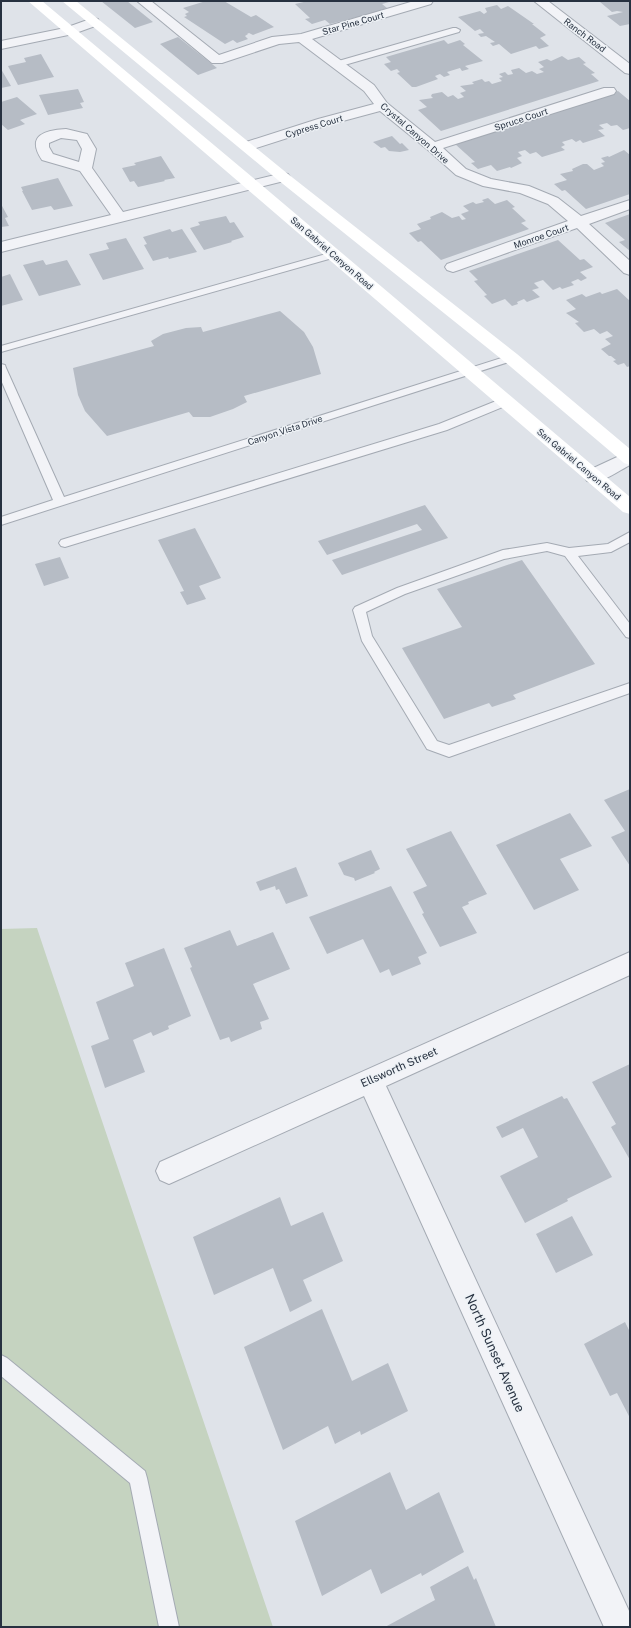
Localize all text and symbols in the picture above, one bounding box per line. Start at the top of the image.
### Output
street label: Star Pine Court [321,9,386,37]
street label: Ranch Road [562,16,608,54]
street label: Crystal Canyon Drive [378,100,452,166]
street label: Spruce Court [493,105,550,133]
street label: Cypress Court [284,112,345,140]
street label: San Gabriel Canyon Road [288,214,376,292]
street label: Monroe Court [512,221,570,251]
street label: Canyon Vista Drive [246,413,324,447]
street label: San Gabriel Canyon Road [535,426,623,502]
street label: Ellsworth Street [359,1045,439,1089]
street label: North Sunset Avenue [462,1292,528,1414]

